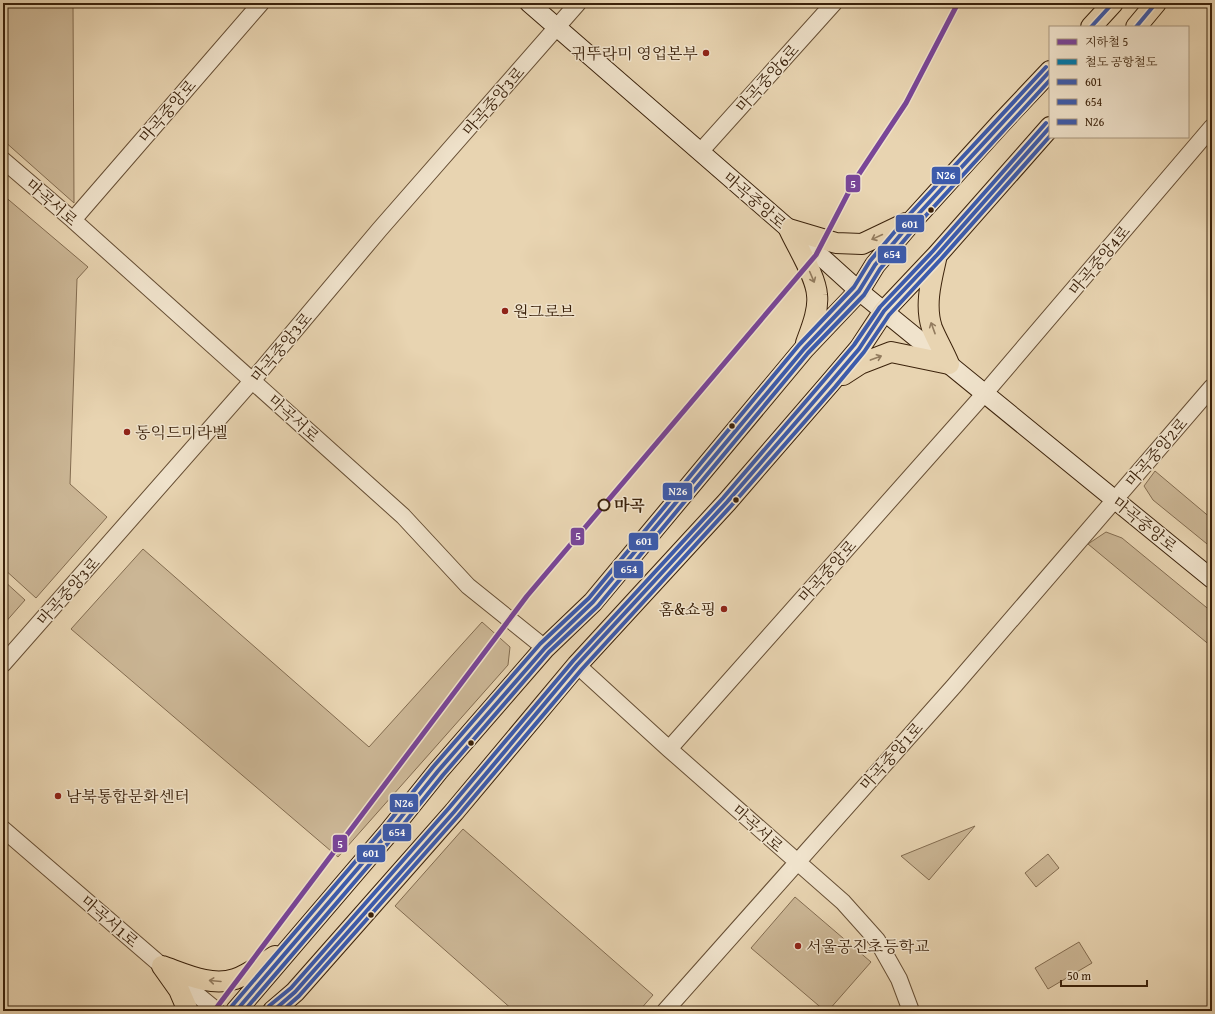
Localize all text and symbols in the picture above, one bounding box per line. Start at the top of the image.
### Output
legend [1049,26,1189,138]
text: 지하철 5 [1085,33,1128,50]
street label: 마곡중앙6로 [730,38,805,118]
place label: 귀뚜라미 영업본부 [571,41,698,65]
marker: 귀뚜라미 영업본부 [701,48,711,58]
text: 철도 공항철도 [1085,53,1158,70]
street label: 마곡중앙3로 [456,61,530,141]
text: 601 [1085,73,1103,90]
street label: 마곡중앙로 [133,74,202,148]
text: 654 [1085,93,1103,110]
text: N26 [1085,113,1105,130]
street label: 마곡중앙로 [718,166,792,235]
line badge: N26 [931,166,961,185]
text: N26 [937,167,956,183]
street label: 마곡서로 [21,173,84,232]
line badge: 5 [845,174,861,193]
text: 5 [850,176,856,192]
unlabelled marker [926,205,936,215]
line badge: 601 [895,214,925,233]
text: 601 [901,216,919,232]
street label: 마곡중앙4로 [1062,219,1136,300]
one-way arrow [872,234,884,241]
line badge: 654 [877,245,907,264]
text: 654 [883,246,901,262]
one-way arrow [808,270,816,282]
place label: 원그로브 [513,299,575,323]
street label: 마곡중앙3로 [244,306,318,387]
marker: 원그로브 [500,306,510,316]
one-way arrow [929,323,937,335]
one-way arrow [869,354,882,361]
street label: 마곡서로 [263,388,325,448]
street label: 마곡중앙2로 [1119,412,1193,492]
place label: 동익드미라벨 [135,420,228,444]
unlabelled marker [727,421,737,431]
marker: 동익드미라벨 [122,427,132,437]
line badge: N26 [662,482,693,501]
text: N26 [669,483,688,499]
street label: 마곡중앙로 [1107,490,1183,558]
place label: 마곡 [614,493,645,517]
unlabelled marker [731,495,741,505]
marker: 마곡 [597,498,611,512]
line badge: 5 [570,527,585,546]
text: 5 [575,528,581,544]
line badge: 601 [628,532,659,551]
text: 601 [635,533,653,549]
street label: 마곡중앙로 [792,534,862,608]
street label: 마곡중앙3로 [31,551,106,631]
line badge: 654 [613,560,644,579]
text: 654 [620,561,638,577]
place label: 홈&쇼핑 [659,597,716,621]
marker: 홈&쇼핑 [719,604,729,614]
street label: 마곡중앙1로 [854,716,929,796]
unlabelled marker [466,738,476,748]
place label: 남북통합문화센터 [66,784,190,808]
marker: 남북통합문화센터 [53,791,63,801]
line badge: N26 [389,793,419,813]
text: N26 [395,795,414,811]
street label: 마곡서로 [727,798,789,858]
line badge: 654 [382,823,412,842]
text: 654 [388,824,406,840]
line badge: 5 [332,834,348,853]
text: 5 [337,836,343,852]
line badge: 601 [356,844,386,863]
text: 601 [362,845,380,861]
street label: 마곡서1로 [76,889,145,953]
unlabelled marker [366,910,376,920]
place label: 서울공진초등학교 [806,934,930,958]
marker: 서울공진초등학교 [793,941,803,951]
scale bar [1061,962,1147,988]
text: 50 m [1067,967,1091,984]
one-way arrow [209,977,222,984]

